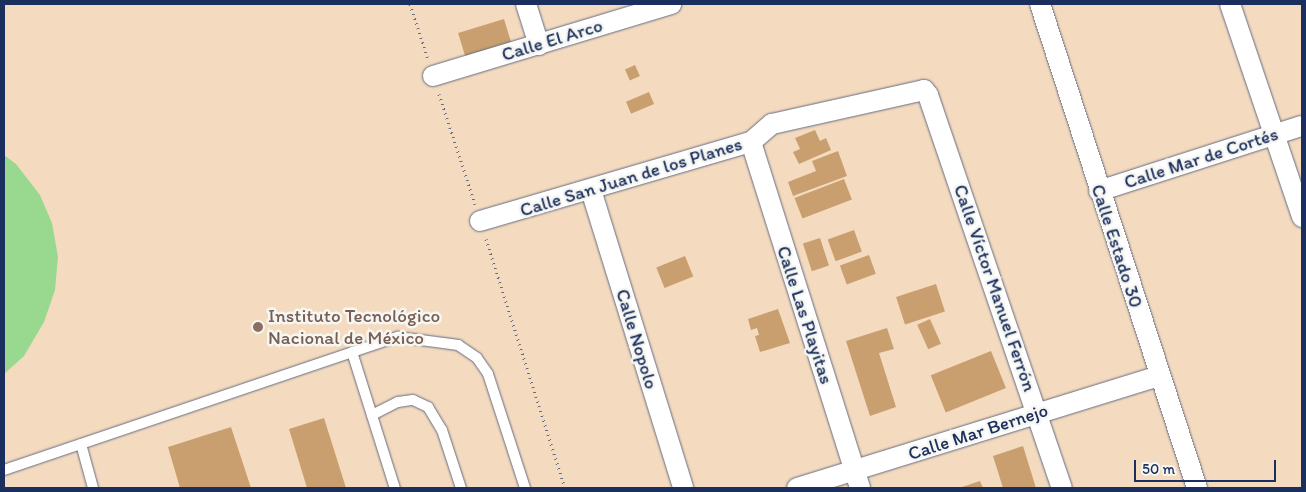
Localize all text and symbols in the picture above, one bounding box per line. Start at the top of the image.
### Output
street label: Calle El Arco [499,14,605,66]
street label: Calle Mar de Cortés [1121,122,1281,194]
street label: Calle San Juan de los Planes [517,132,745,222]
street label: Calle Víctor Manuel Ferrón [949,181,1041,395]
street label: Calle Estado 30 [1086,181,1148,311]
street label: Calle Las Playitas [772,243,838,387]
street label: Calle Nopolo [611,286,663,392]
place label: Instituto Tecnológico Nacional de México [268,305,439,349]
marker: Instituto Tecnológico Nacional de México [252,321,264,333]
street label: Calle Mar Bernejo [905,399,1051,465]
scale bar [1136,450,1278,482]
text: 50 m [1142,460,1175,478]

